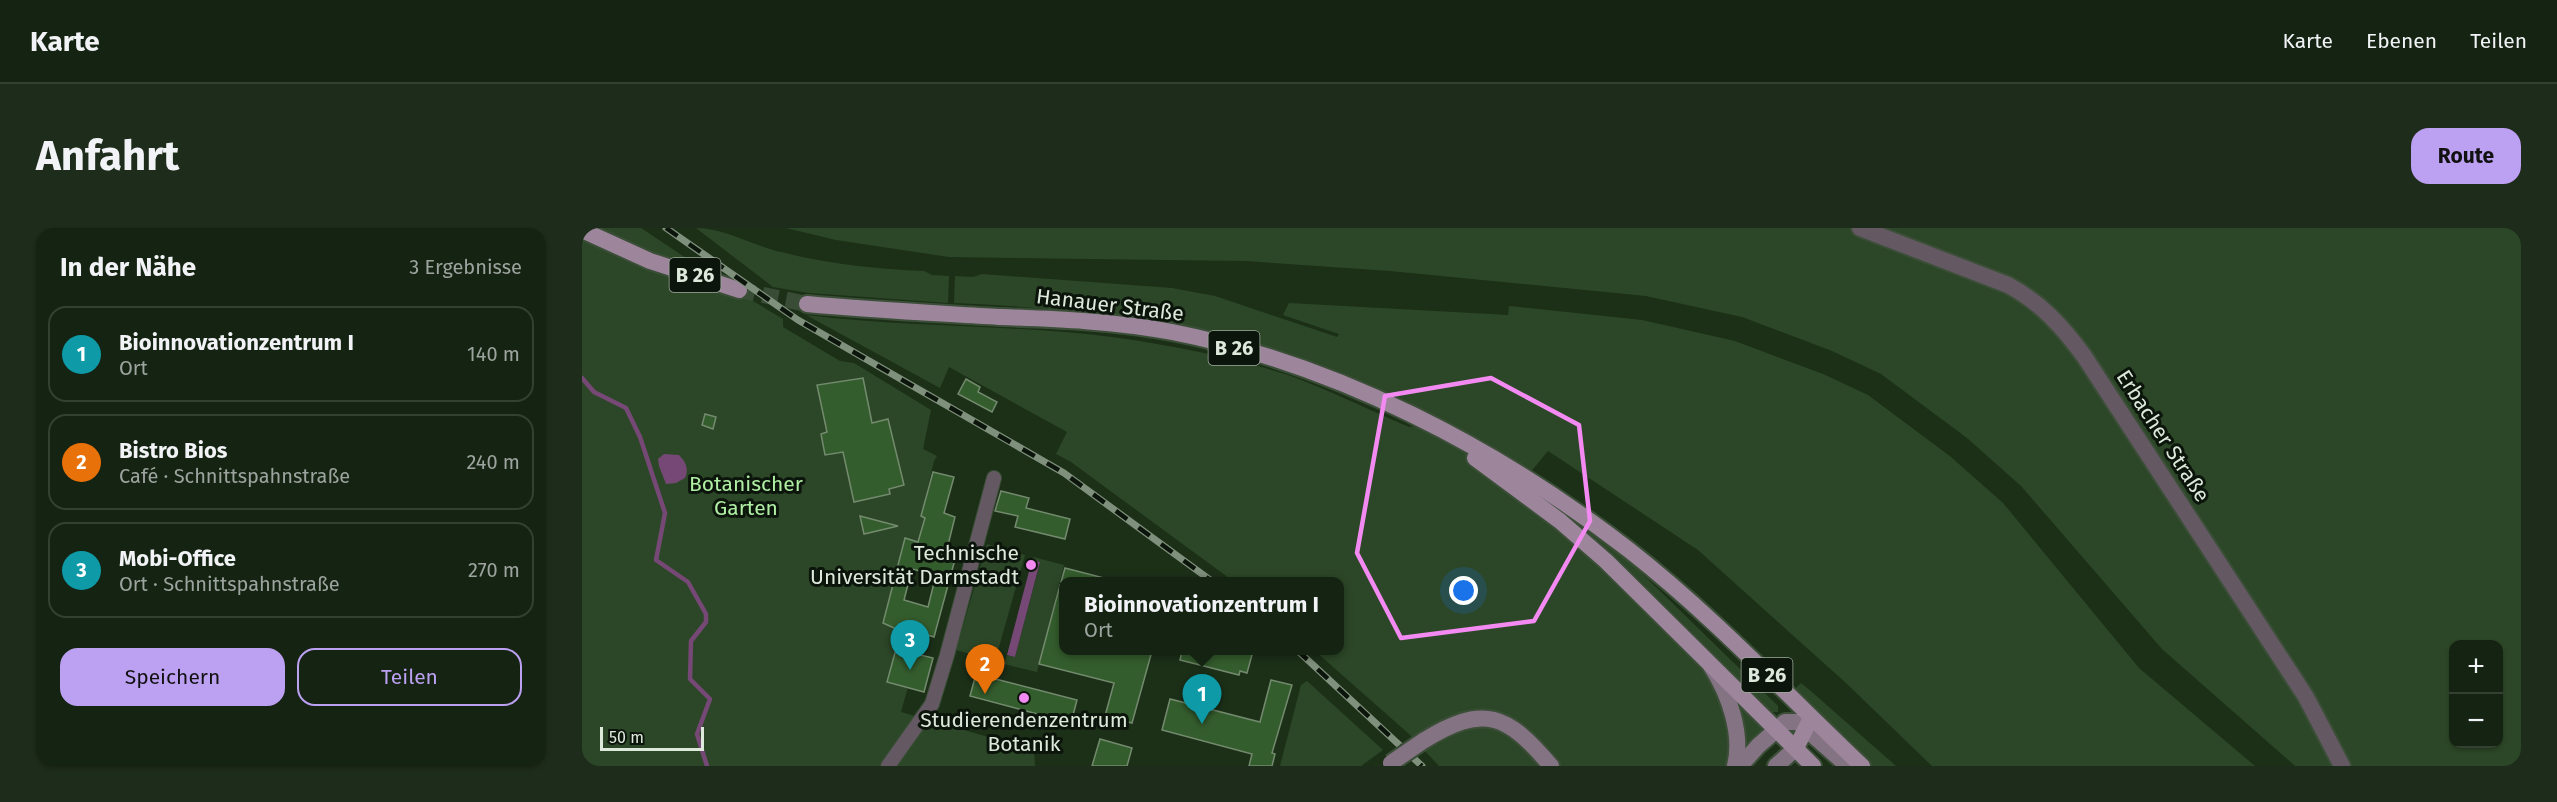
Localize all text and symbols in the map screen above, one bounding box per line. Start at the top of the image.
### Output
text: Karte [30,25,100,58]
text: Karte [2282,28,2333,54]
text: Ebenen [2366,28,2437,54]
text: Teilen [2470,28,2527,54]
button: Route [2411,128,2521,184]
text: Anfahrt [36,131,179,181]
text: In der Nähe [60,252,196,283]
text: 3 Ergebnisse [409,255,522,279]
road number: B 26 [670,258,720,292]
street label: Hanauer Straße [1035,283,1185,327]
text: Bioinnovationzentrum I [119,329,354,356]
road number: B 26 [1208,331,1260,365]
text: 1 [77,342,86,366]
text: 140 m [467,342,520,366]
text: Ort [119,356,148,380]
street label: Erbacher Straße [2111,365,2215,507]
text: Bistro Bios [119,437,227,464]
text: 2 [76,450,87,474]
text: 240 m [466,450,520,474]
text: Café · Schnittspahnstraße [119,464,350,488]
park label: Botanischer Garten [689,471,803,521]
place label: Technische Universität Darmstadt [810,540,1019,590]
text: Mobi-Office [119,545,236,572]
text: 3 [76,558,87,582]
text: 270 m [468,558,520,582]
marker: Technische Universität Darmstadt [1024,558,1038,572]
text: Ort · Schnittspahnstraße [119,572,340,596]
your location [1449,576,1478,605]
popup [1059,577,1344,655]
text: Bioinnovationzentrum I [1084,591,1319,618]
text: Ort [1084,618,1113,642]
pin: 3 [890,620,930,670]
map controls [2449,640,2503,748]
button: + [2449,640,2503,694]
pin: 2 [966,644,1004,694]
button: Speichern [60,648,285,706]
button: Teilen [297,648,522,706]
road number: B 26 [1742,658,1792,692]
pin: 1 [1182,674,1222,724]
marker: Studierendenzentrum Botanik [1017,691,1031,705]
button: − [2449,694,2503,748]
place label: Studierendenzentrum Botanik [920,707,1128,757]
scale bar [600,724,704,752]
text: 50 m [609,728,644,747]

